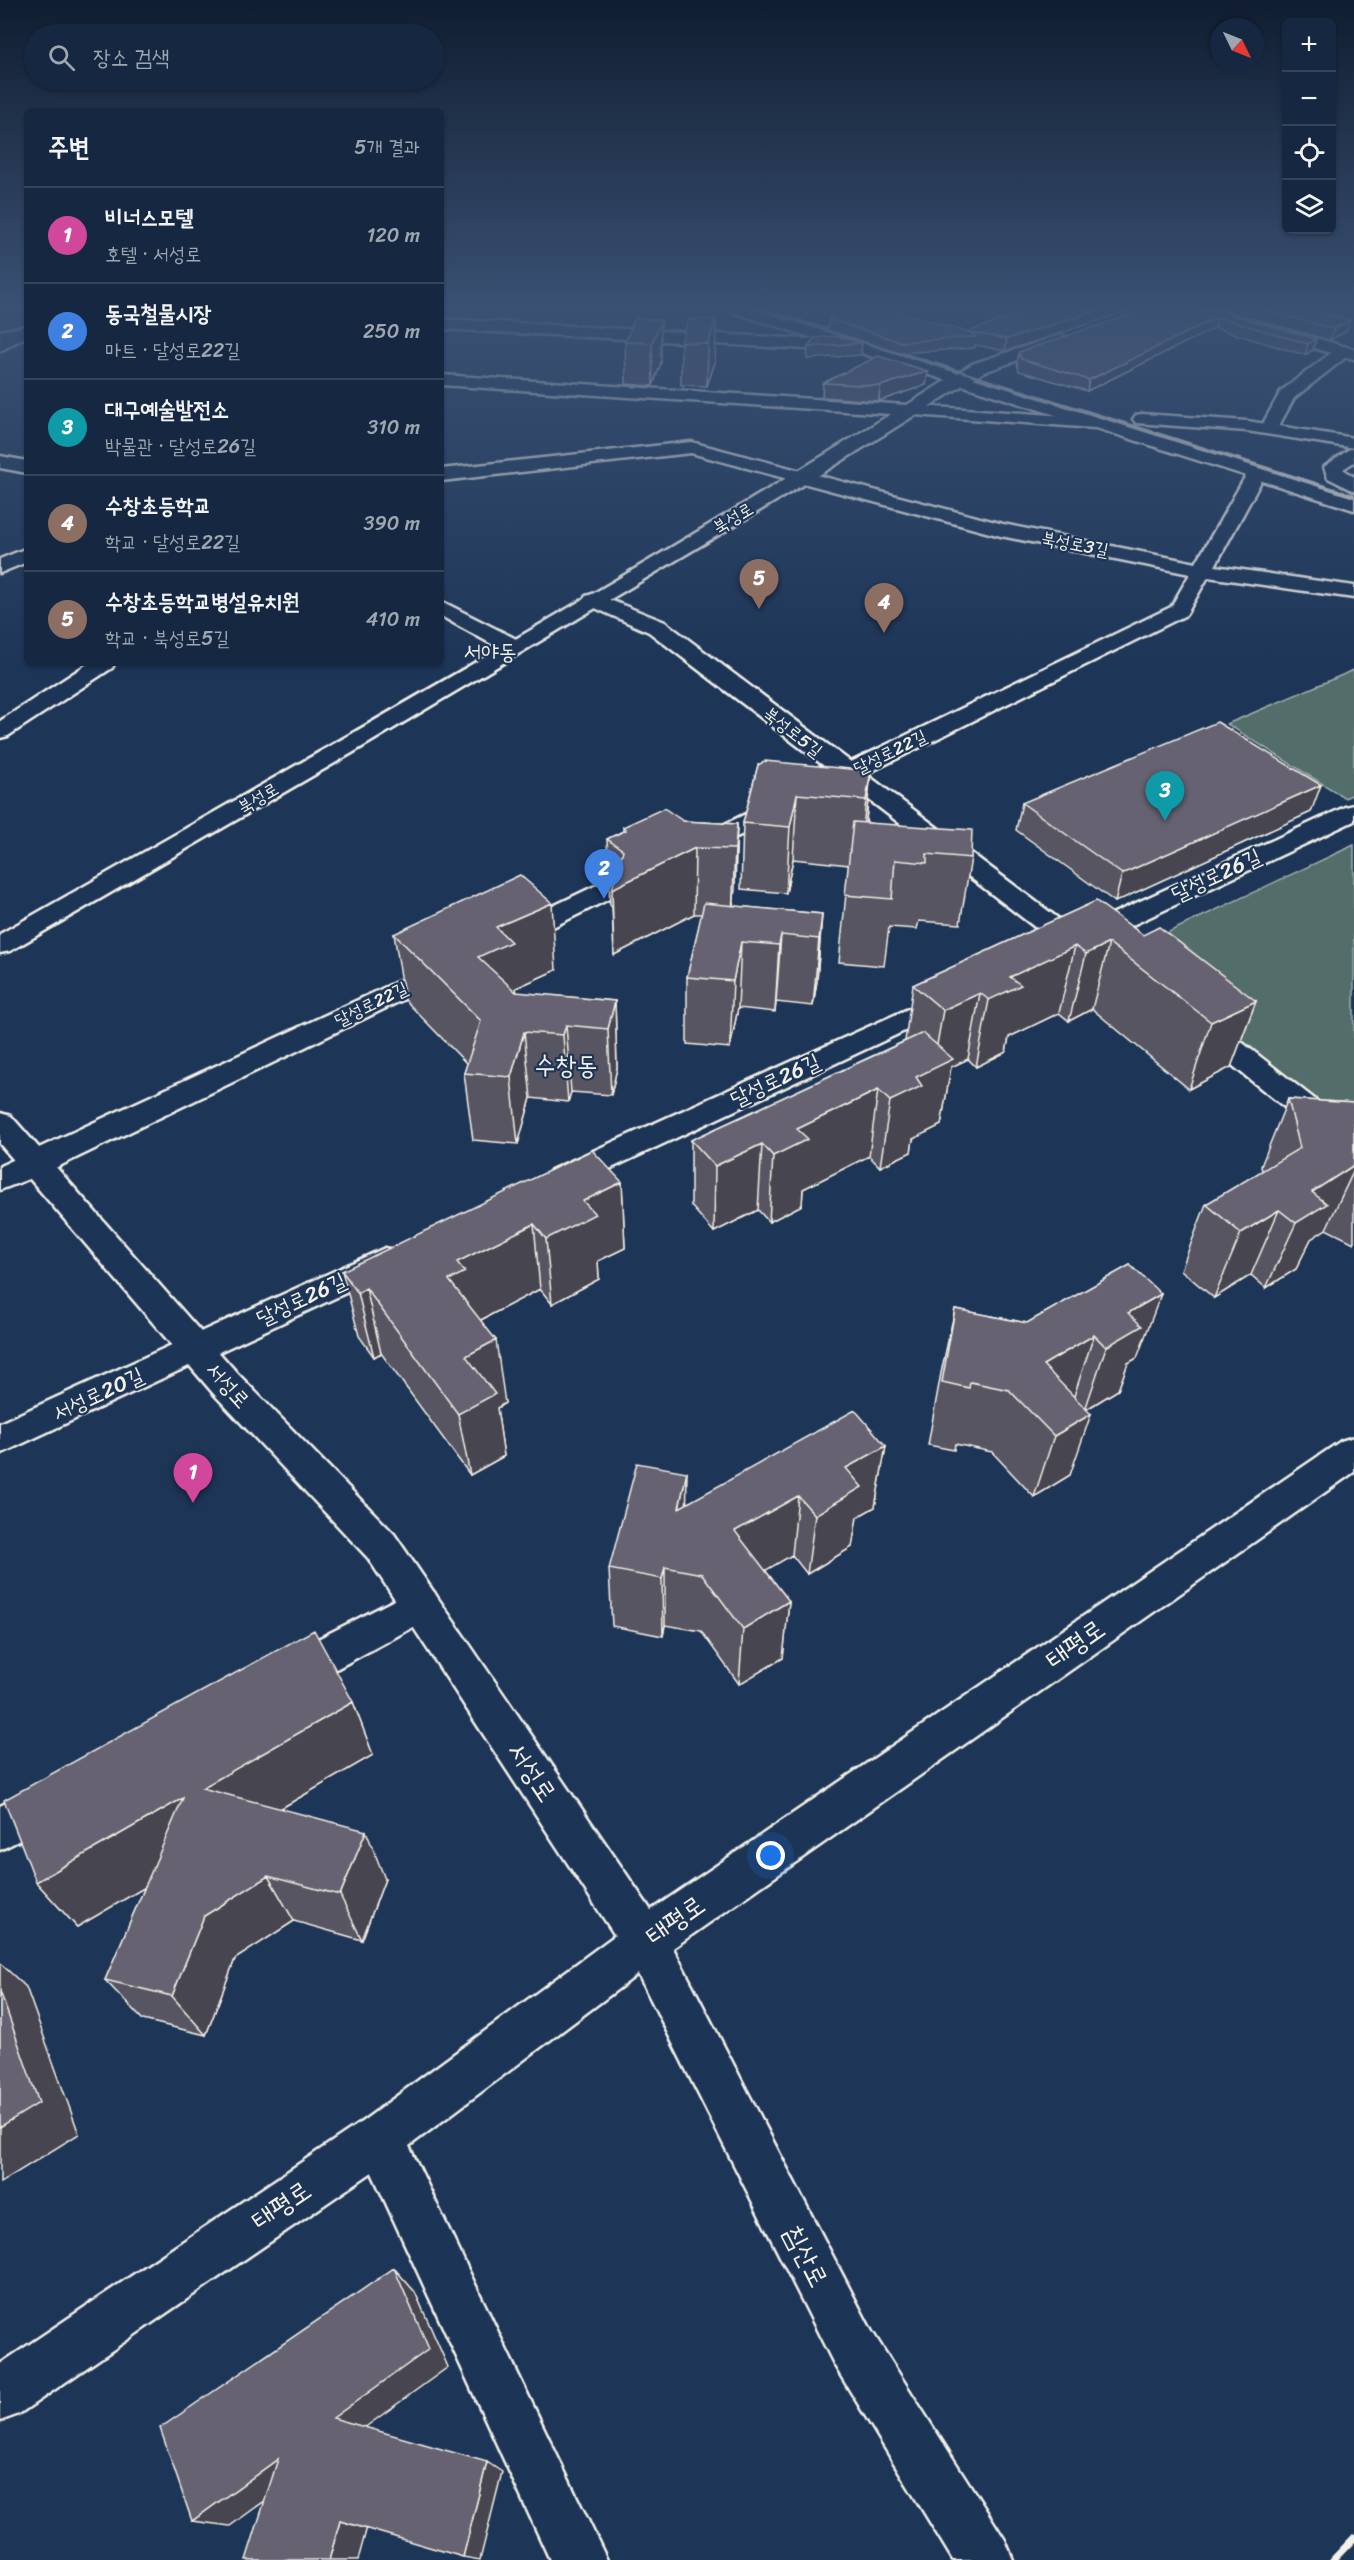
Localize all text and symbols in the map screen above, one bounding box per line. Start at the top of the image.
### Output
north arrow [1210,18,1264,72]
map controls [1282,18,1336,234]
button: + [1282,18,1336,72]
search box [24,24,444,90]
text: 장소 검색 [93,38,170,77]
icon: search [45,41,78,74]
button: − [1282,72,1336,126]
text: 주변 [48,124,90,170]
button: locate [1282,126,1336,180]
text: 5개 결과 [354,130,420,165]
button: layers [1282,180,1336,234]
text: 비너스모텔 [105,198,194,237]
text: 1 [63,218,72,253]
text: 120 m [367,218,420,253]
text: 호텔 · 서성로 [105,237,201,272]
text: 동국철물시장 [105,294,211,333]
text: 2 [62,314,73,349]
text: 250 m [363,314,420,349]
text: 마트 · 달성로22길 [105,333,240,368]
text: 대구예술발전소 [105,390,229,429]
text: 3 [62,410,73,445]
text: 310 m [367,410,420,445]
text: 박물관 · 달성로26길 [105,429,256,464]
text: 수창초등학교 [105,486,211,525]
street label: 북성로 [706,493,760,543]
text: 4 [61,506,74,541]
text: 390 m [364,506,420,541]
street label: 북성로3길 [1039,522,1112,566]
text: 학교 · 달성로22길 [105,525,240,560]
pin: 5 [740,560,778,609]
text: 수창초등학교병설유치원 [105,582,300,621]
pin: 4 [864,584,904,633]
text: 5 [61,602,74,637]
text: 410 m [366,602,420,637]
text: 학교 · 북성로5길 [105,621,230,656]
district label: 서야동 [463,632,517,671]
street label: 북성로5길 [756,698,830,766]
street label: 달성로22길 [848,720,933,784]
pin: 3 [1146,772,1184,821]
street label: 북성로 [231,773,285,823]
street label: 달성로26길 [1164,837,1268,913]
pin: 2 [584,850,624,899]
street label: 달성로22길 [329,972,414,1036]
district label: 수창동 [535,1042,597,1088]
street label: 달성로26길 [723,1042,827,1118]
street label: 달성로26길 [249,1261,353,1337]
street label: 서성로 [196,1352,260,1418]
street label: 서성로20길 [46,1356,151,1432]
pin: 1 [174,1454,212,1503]
street label: 태평로 [1035,1606,1115,1682]
street label: 서성로 [494,1732,570,1812]
your location [756,1841,785,1870]
street label: 태평로 [635,1882,715,1958]
street label: 태평로 [241,2167,321,2243]
street label: 침산로 [770,2216,842,2296]

